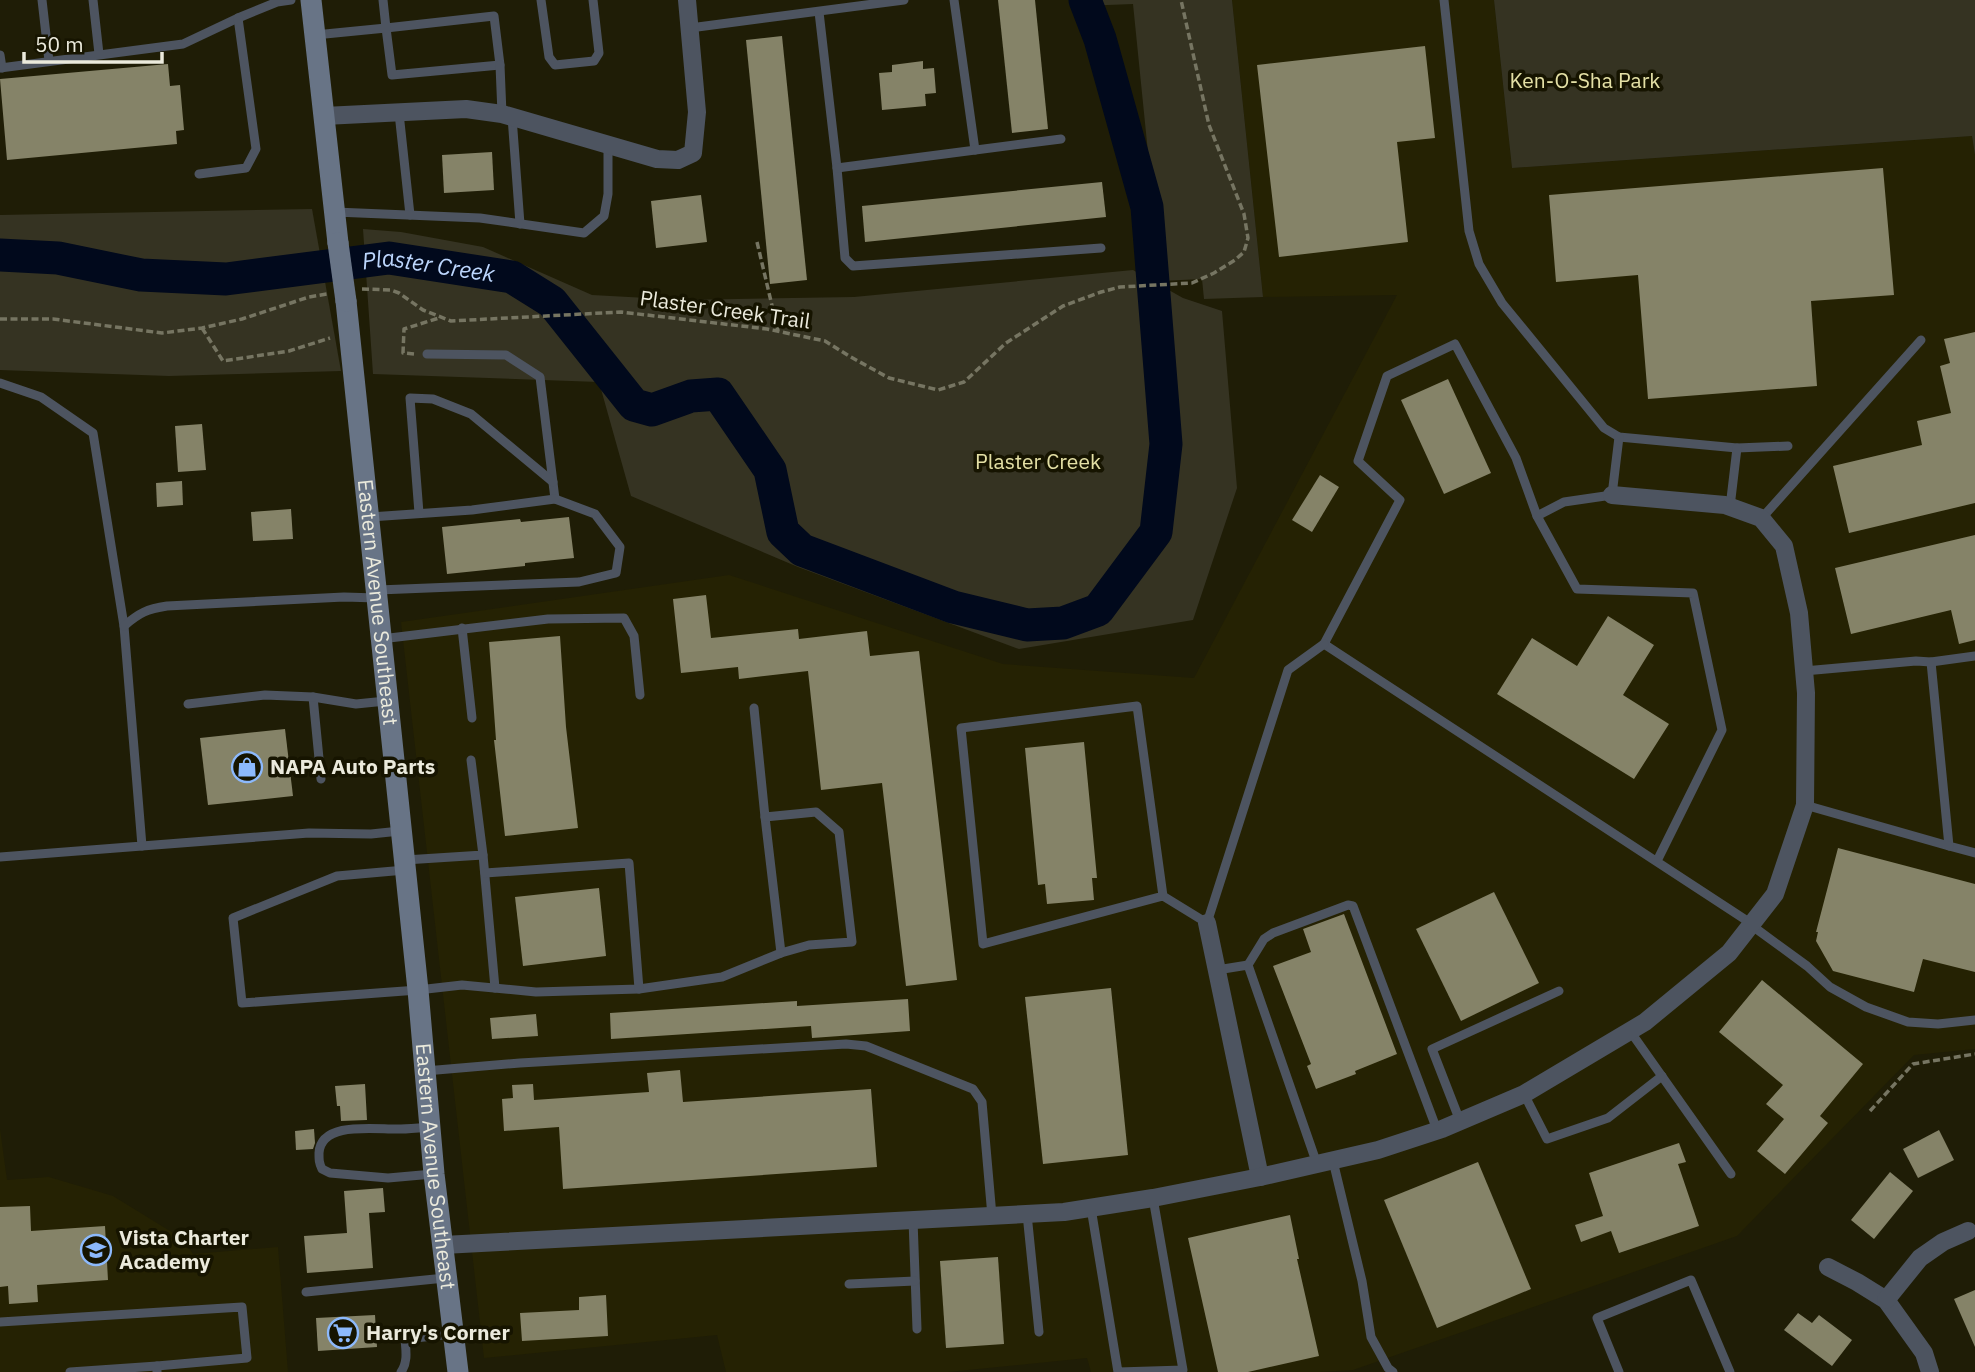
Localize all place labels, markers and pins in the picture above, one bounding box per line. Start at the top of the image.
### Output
shop icon: NAPA Auto Parts [230,750,264,784]
place label: NAPA Auto Parts [270,752,435,780]
place label: Vista Charter Academy [119,1223,249,1275]
school or university icon: Vista Charter Academy [79,1233,113,1267]
supermarket icon: Harry's Corner [326,1316,360,1350]
place label: Harry's Corner [366,1318,510,1346]

